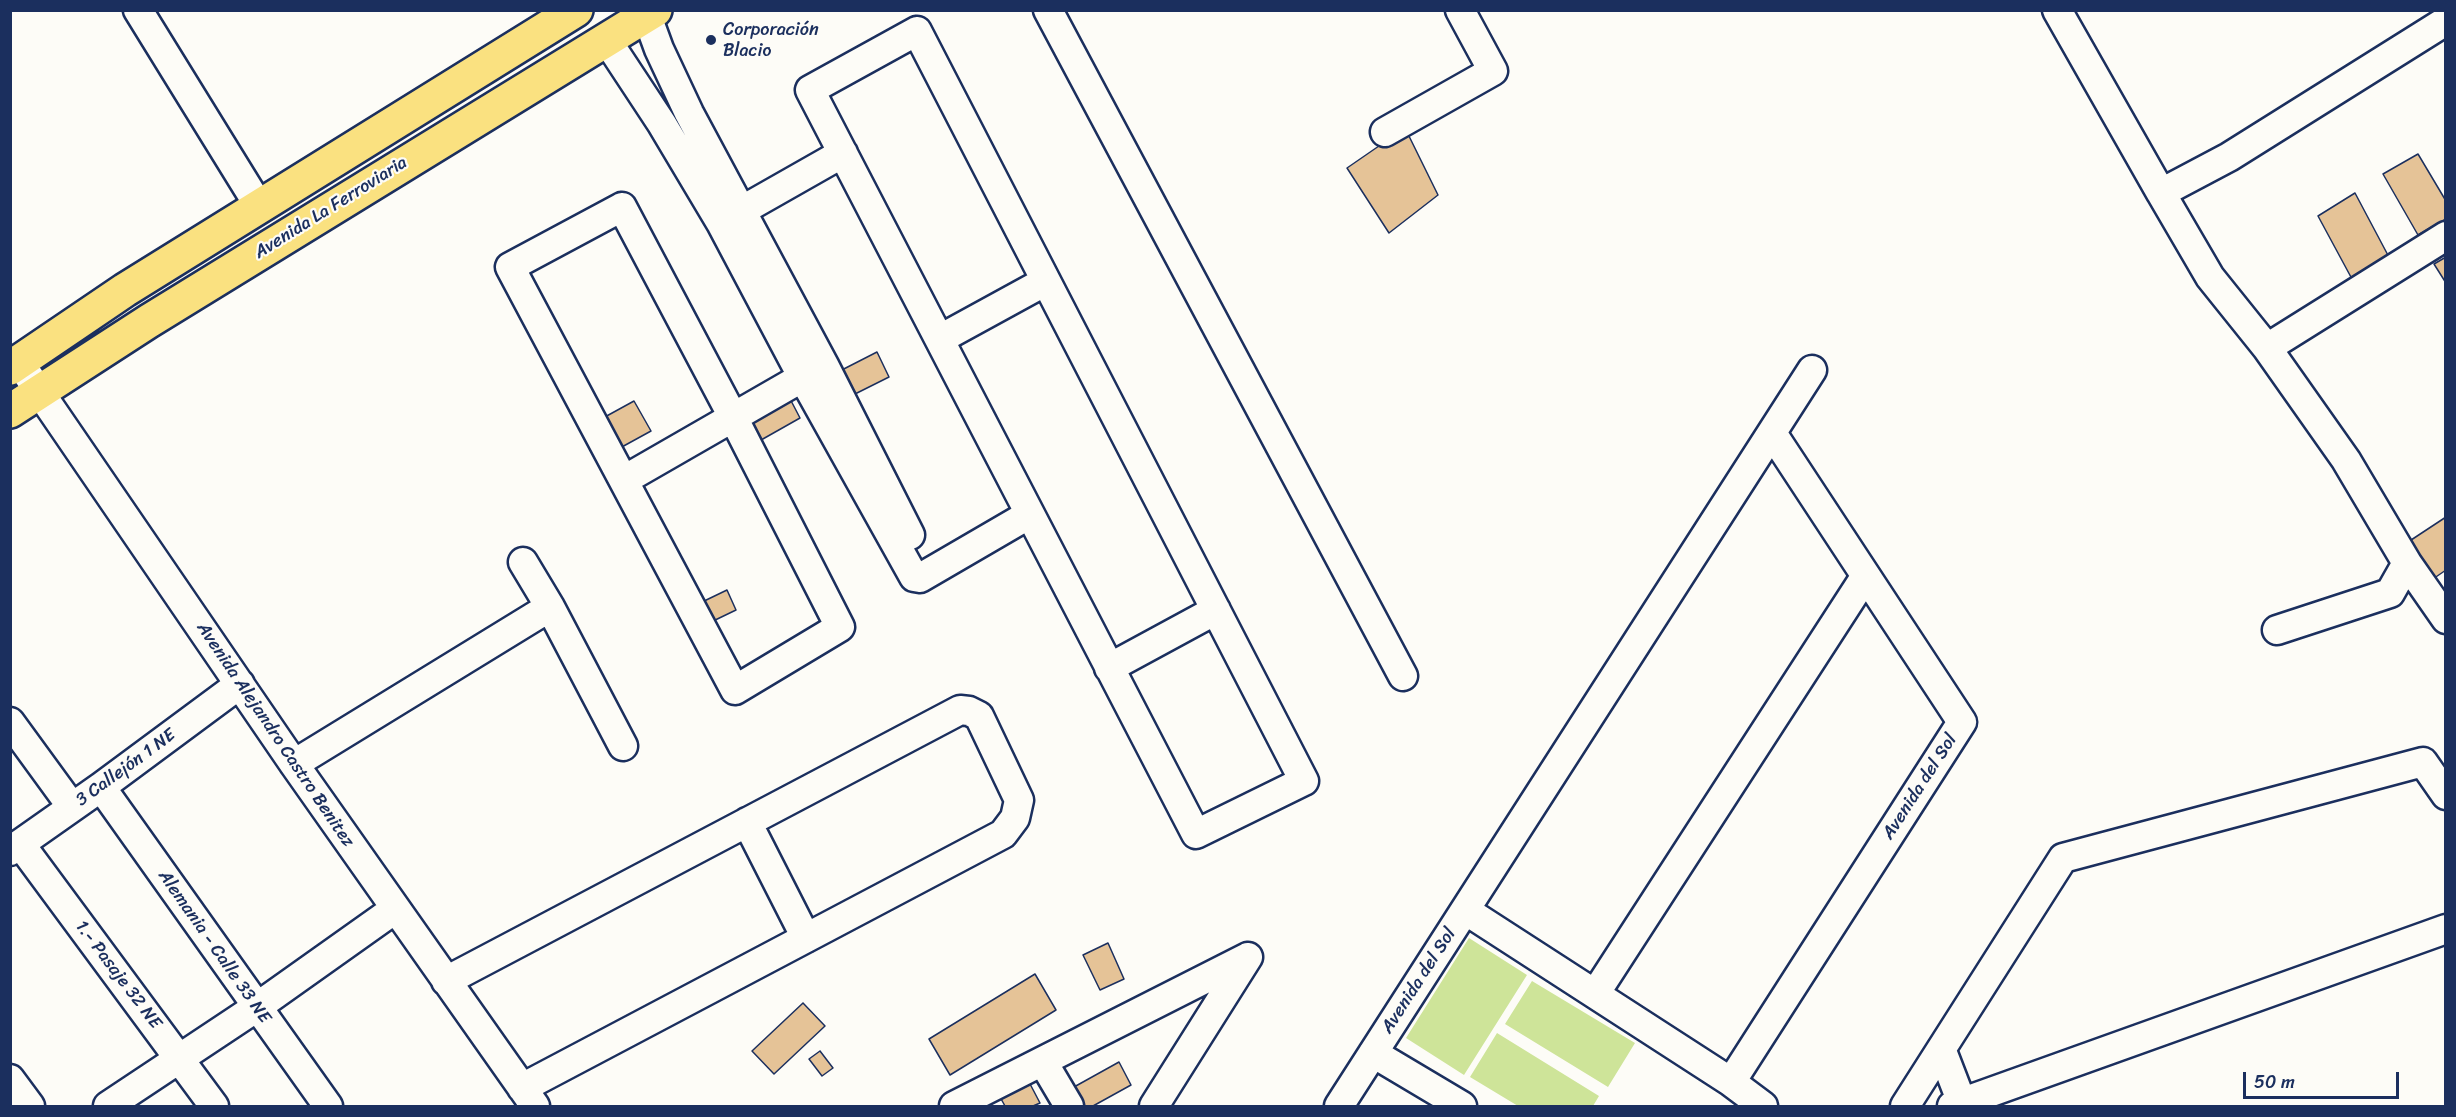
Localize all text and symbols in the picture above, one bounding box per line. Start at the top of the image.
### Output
place label: Corporación Blacio [723,19,819,62]
marker: Corporación Blacio [704,33,718,47]
street label: Avenida La Ferroviaria [251,152,411,264]
street label: Avenida Alejandro Castro Benitez [192,618,358,852]
street label: 3 Callejón 1 NE [72,725,180,811]
street label: Avenida del Sol [1878,730,1962,844]
street label: Alemania - Calle 33 NE [153,866,275,1028]
street label: 1.- Pasaje 32 NE [70,917,166,1033]
street label: Avenida del Sol [1377,924,1461,1038]
scale bar [2246,1060,2402,1098]
text: 50 m [2254,1066,2295,1098]

